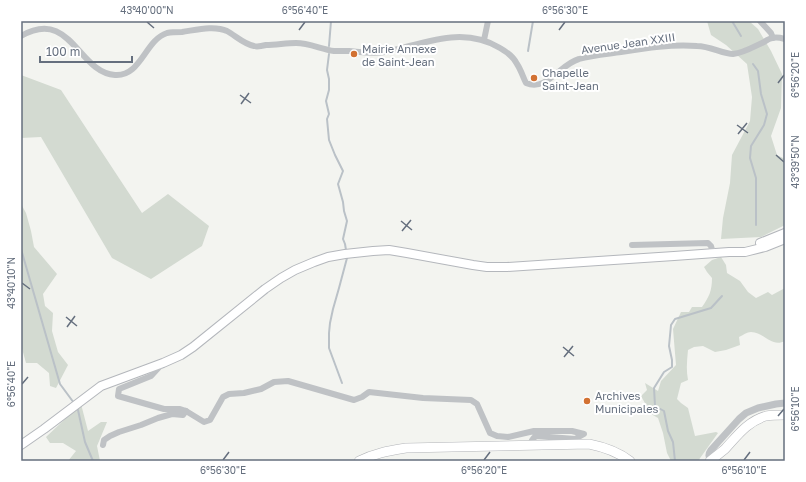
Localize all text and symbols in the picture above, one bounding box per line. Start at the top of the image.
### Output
text: 43°40'00"N [120,4,174,16]
text: 6°56'40"E [282,4,328,16]
text: 6°56'30"E [542,4,588,16]
street label: Avenue Jean XXIII [580,30,676,56]
scale bar [40,38,132,64]
place label: Mairie Annexe de Saint-Jean [362,42,436,68]
text: 100 m [46,44,80,59]
marker: Mairie Annexe de Saint-Jean [349,49,359,59]
text: 6°56'20"E [789,52,801,98]
place label: Chapelle Saint-Jean [542,66,599,92]
marker: Chapelle Saint-Jean [529,73,539,83]
text: 43°39'50"N [789,135,801,189]
text: 43°40'10"N [5,257,17,309]
text: 6°56'40"E [5,361,17,407]
text: 6°56'10"E [789,386,801,432]
place label: Archives Municipales [595,389,659,415]
marker: Archives Municipales [582,396,592,406]
text: 6°56'30"E [200,464,246,476]
text: 6°56'20"E [461,464,507,476]
text: 6°56'10"E [721,464,767,476]

